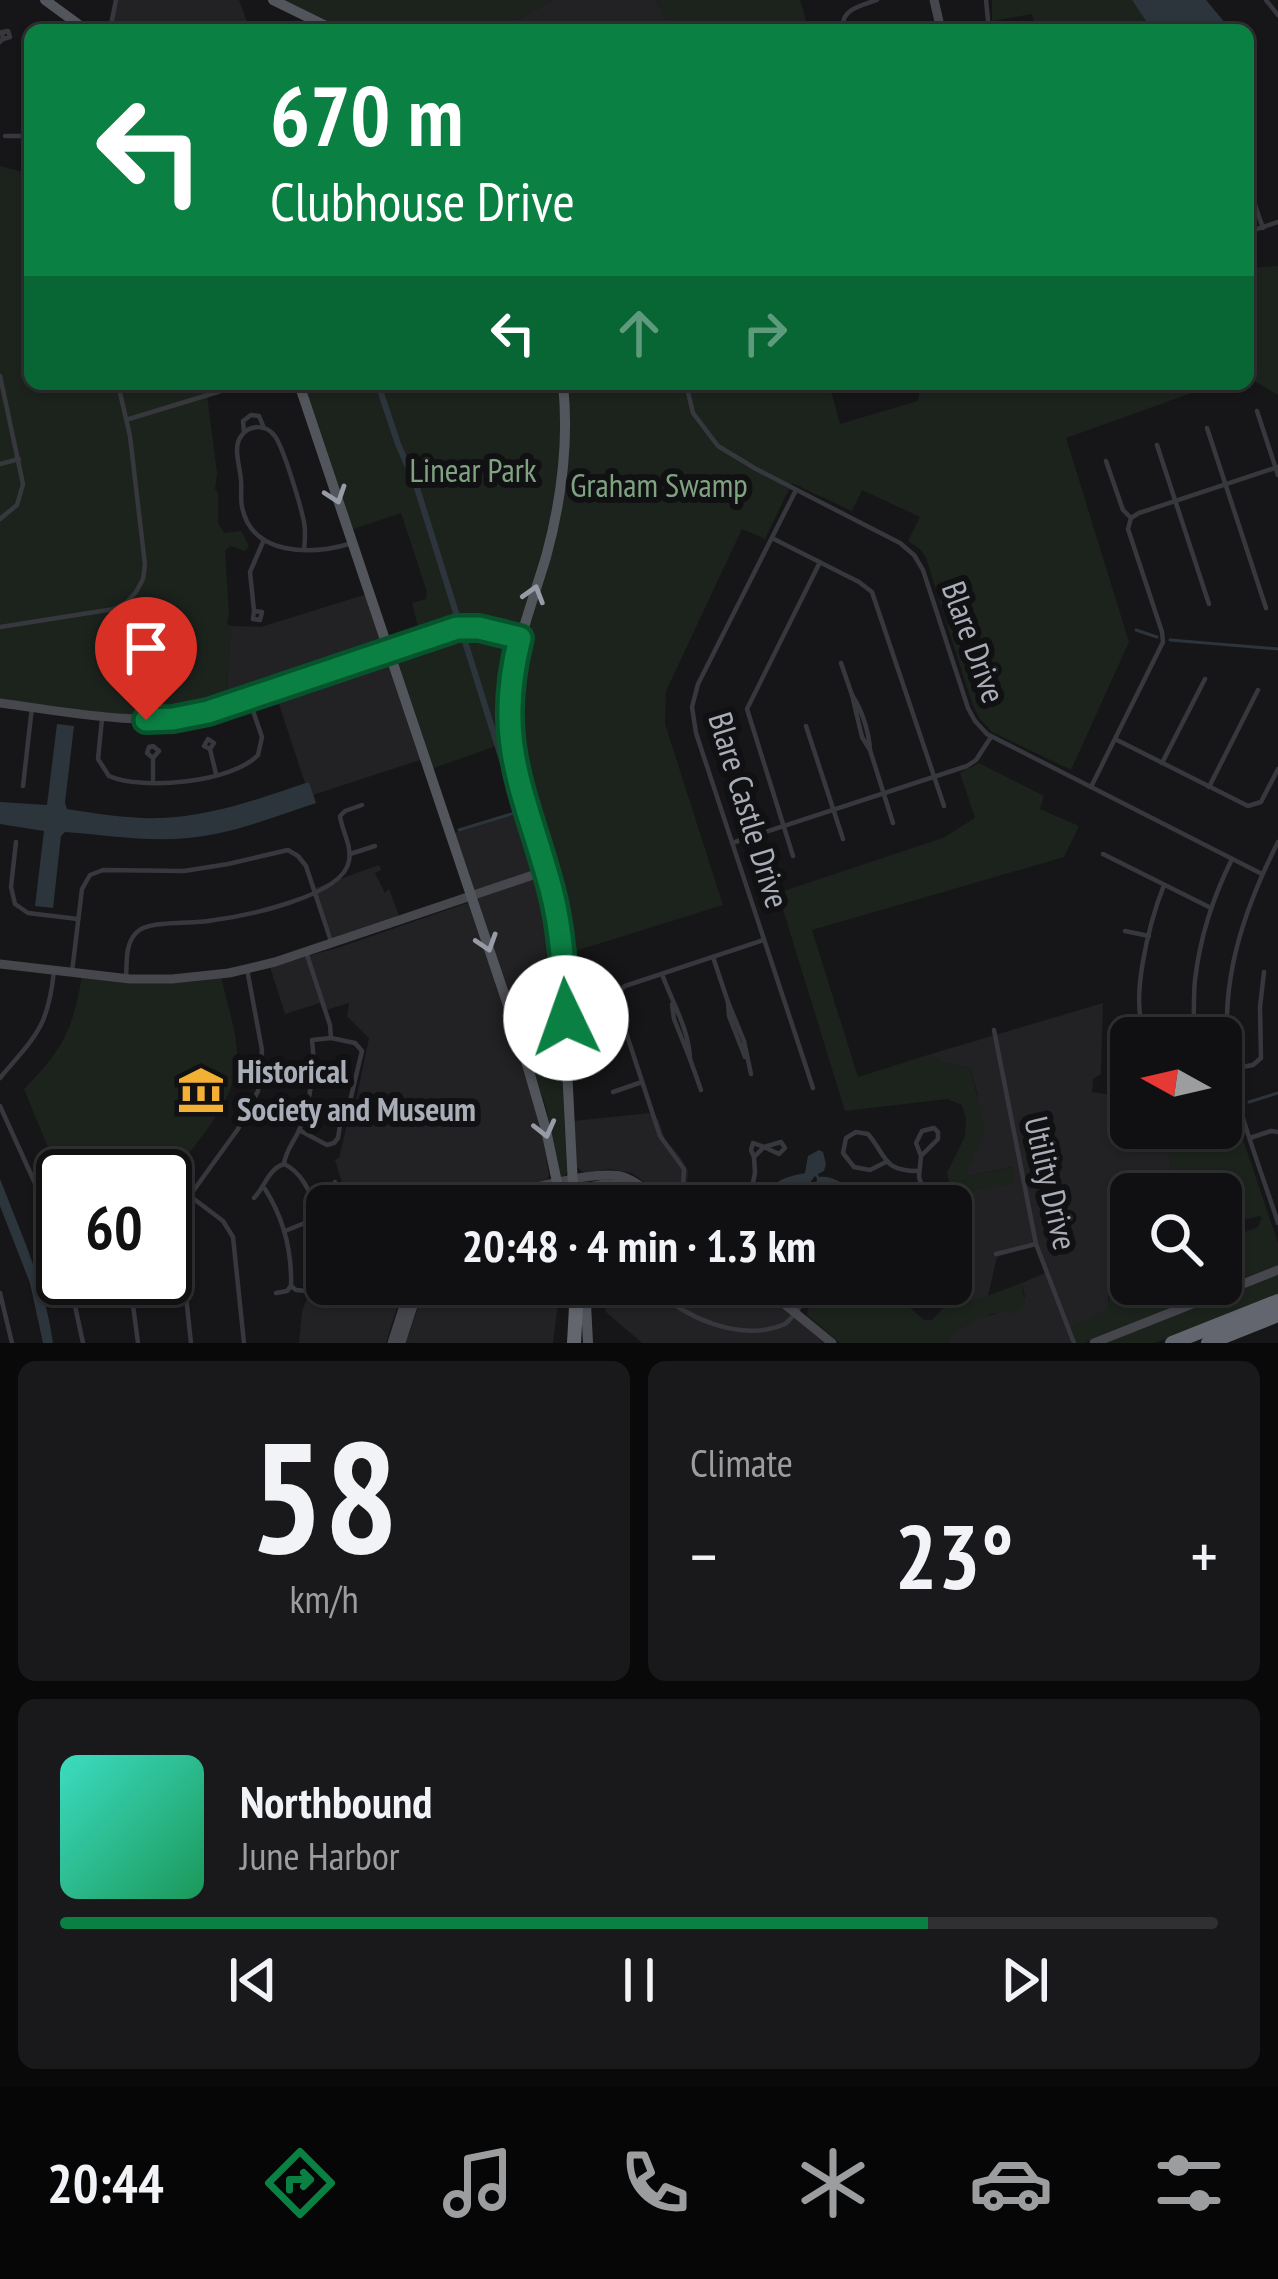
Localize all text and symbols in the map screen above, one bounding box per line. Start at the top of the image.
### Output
text: 670 m [270,60,463,169]
icon: left [72,72,228,228]
text: Clubhouse Drive [270,166,575,236]
icon: left [480,300,546,366]
icon: ahead [606,300,672,366]
icon: right [732,300,798,366]
park label: Linear Park [409,448,537,491]
park label: Graham Swamp [570,463,748,506]
one-way arrow [322,483,346,504]
street label: Blare Drive [933,575,1016,708]
one-way arrow [520,584,545,605]
pin [95,597,197,720]
icon: arrive [113,615,179,681]
street label: Blare Castle Drive [699,707,800,913]
one-way arrow [473,931,497,952]
position arrow [503,955,629,1081]
north arrow [1110,1017,1242,1149]
map controls [1110,1017,1242,1305]
place label: Historical Society and Museum [237,1049,476,1130]
museum icon: Historical Society and Museum [176,1065,226,1115]
street label: Utility Drive [1015,1112,1088,1254]
one-way arrow [531,1119,556,1139]
speed limit sign: 60 [36,1149,192,1305]
button: search [1110,1173,1242,1305]
text: 20:48 · 4 min · 1.3 km [462,1216,816,1274]
text: 58 [249,1394,399,1596]
text: Climate [690,1437,793,1488]
text: 23° [895,1497,1013,1614]
text: − [690,1513,717,1598]
text: + [1191,1513,1218,1598]
text: km/h [289,1573,359,1624]
text: Northbound [240,1772,432,1830]
text: June Harbor [240,1830,399,1881]
icon: previous [220,1947,286,2013]
icon: pause [606,1947,672,2013]
icon: next [992,1947,1058,2013]
icon: directions [258,2141,342,2225]
icon: music [436,2141,520,2225]
icon: phone [613,2141,697,2225]
icon: climate [791,2141,875,2225]
icon: car [969,2141,1053,2225]
icon: filters [1147,2141,1231,2225]
text: 20:44 [47,2148,164,2218]

